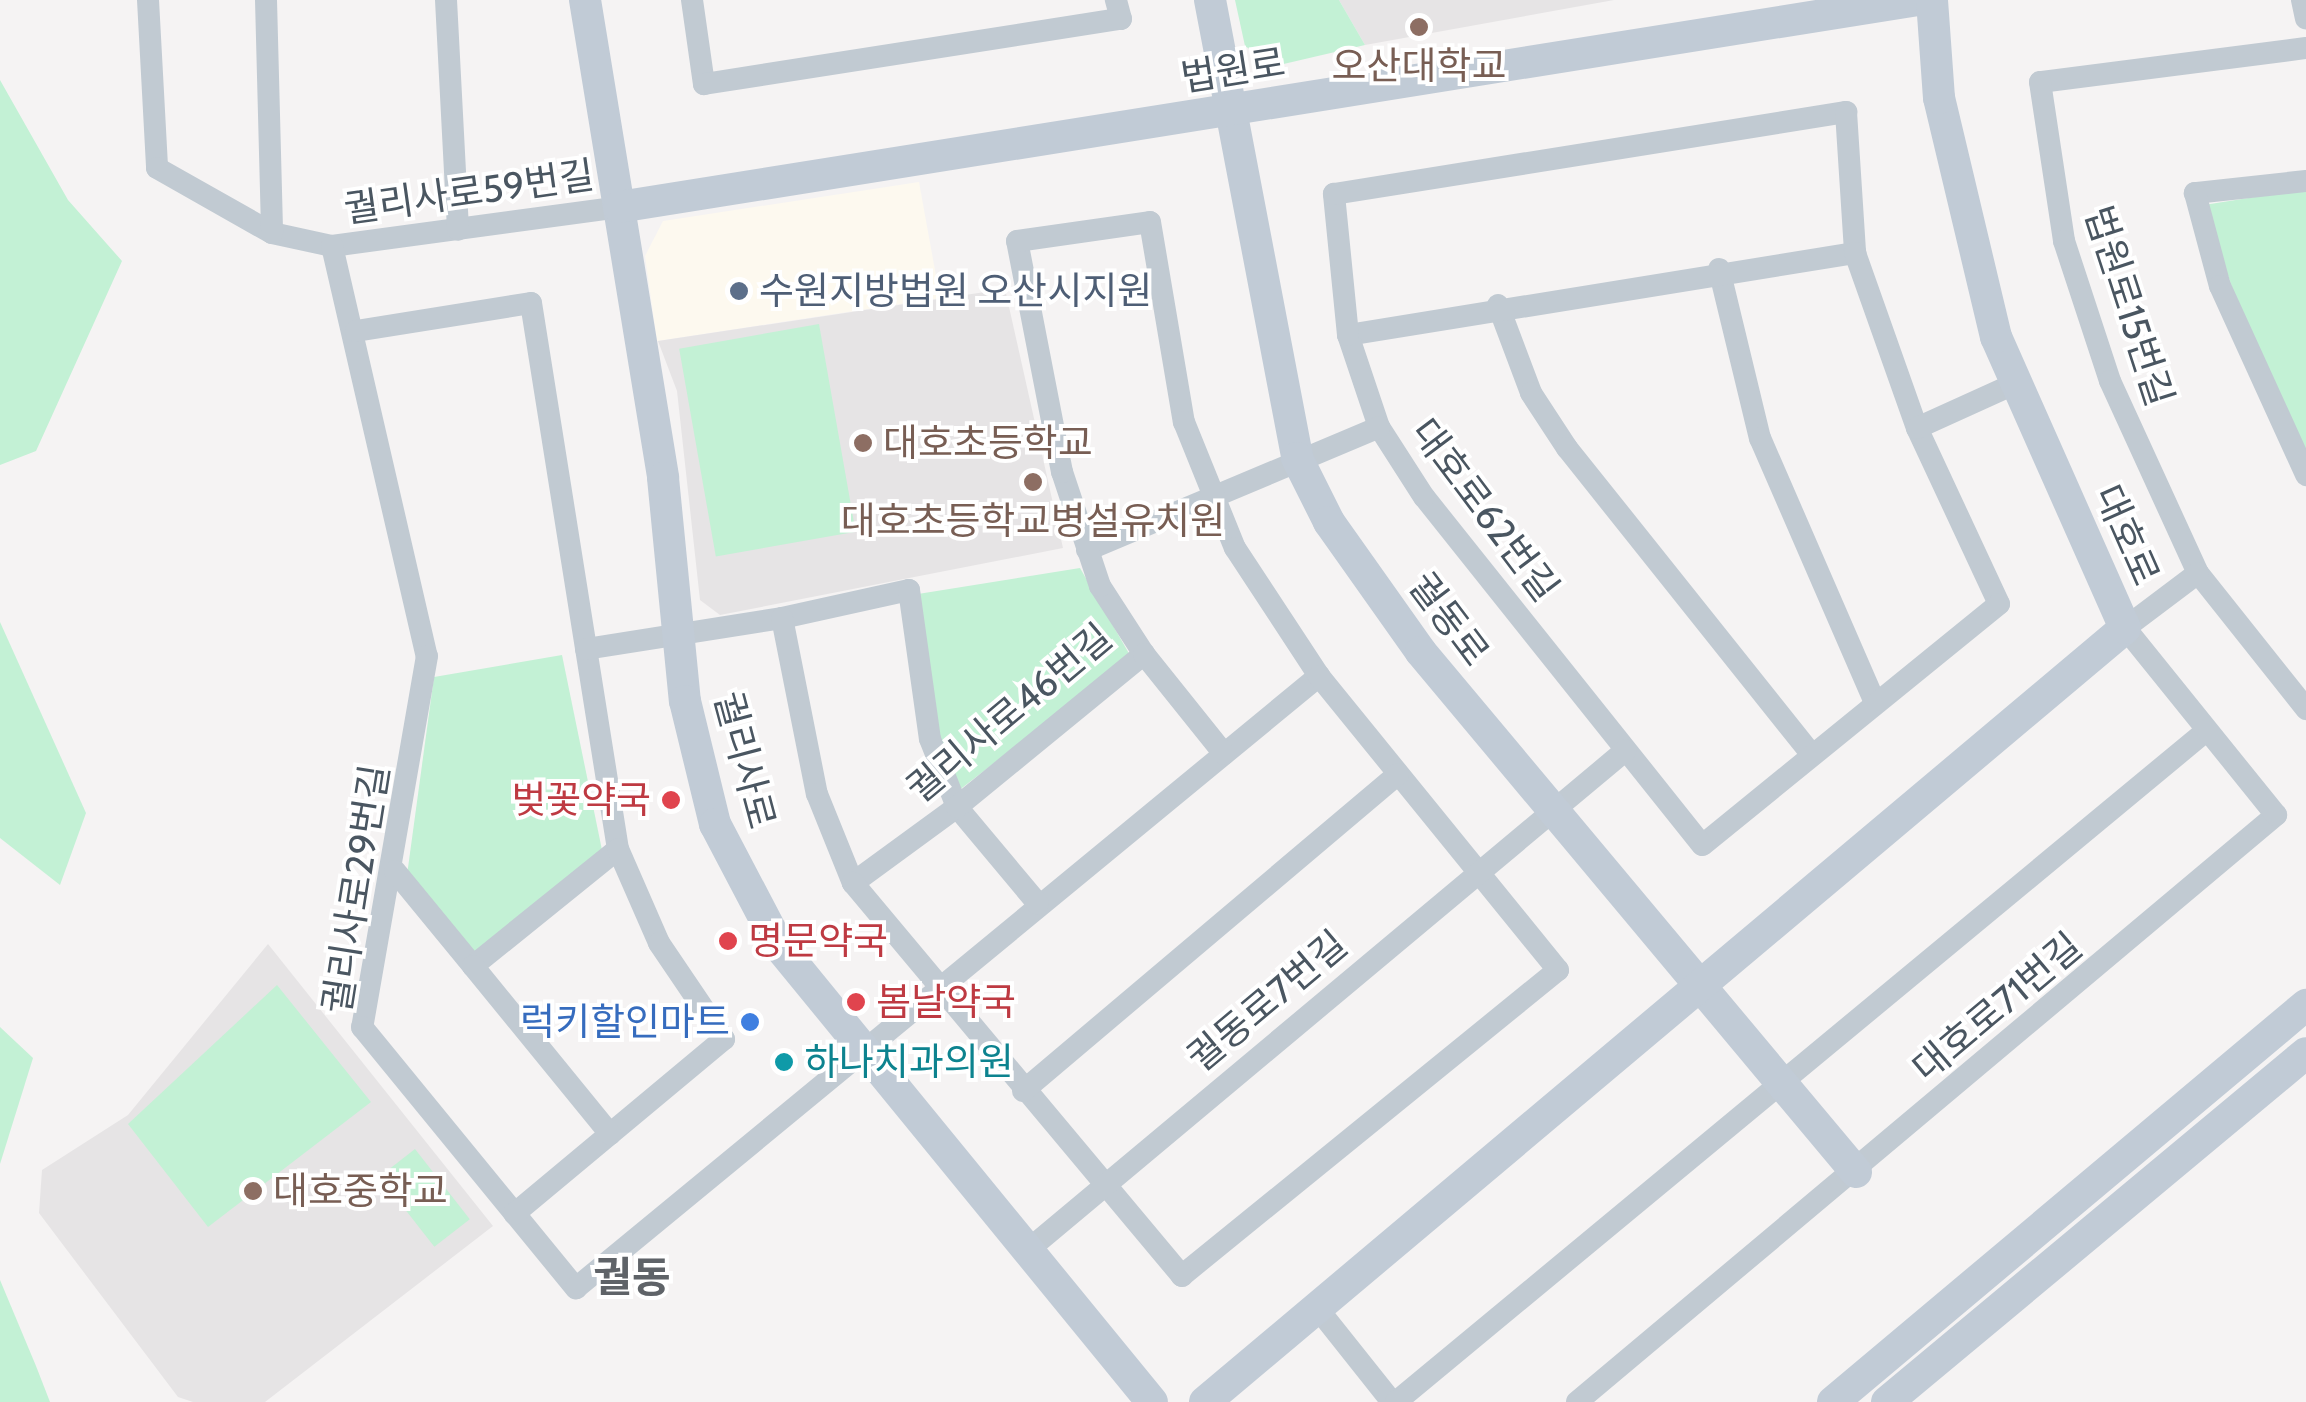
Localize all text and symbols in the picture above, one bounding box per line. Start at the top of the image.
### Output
marker: 오산대학교 [1408,16,1430,38]
street label: 법원로 [1178,39,1288,101]
place label: 오산대학교 [1332,43,1506,89]
street label: 궐리사로59번길 [341,152,597,232]
street label: 법원로15번길 [2075,200,2183,412]
place label: 수원지방법원 오산시지원 [759,268,1152,314]
marker: 수원지방법원 오산시지원 [728,280,750,302]
street label: 대호로62번길 [1402,410,1568,610]
place label: 대호초등학교 [883,420,1093,466]
marker: 대호초등학교 [852,432,874,454]
marker: 대호초등학교병설유치원 [1022,471,1044,493]
street label: 대호로 [2085,478,2169,592]
place label: 대호초등학교병설유치원 [841,498,1225,544]
street label: 궐동로 [1399,563,1499,675]
street label: 궐리사로46번길 [897,614,1121,812]
street label: 궐리사로 [705,687,785,833]
street label: 궐리사로29번길 [314,761,398,1017]
place label: 벚꽃약국 [511,777,651,823]
marker: 벚꽃약국 [660,789,682,811]
place label: 명문약국 [748,918,888,964]
street label: 궐동로7번길 [1178,921,1356,1081]
street label: 대호로71번길 [1903,923,2091,1091]
marker: 명문약국 [717,930,739,952]
place label: 봄날약국 [876,979,1016,1025]
marker: 봄날약국 [845,991,867,1013]
place label: 럭키할인마트 [520,999,730,1045]
marker: 럭키할인마트 [739,1011,761,1033]
place label: 하나치과의원 [804,1039,1014,1085]
marker: 하나치과의원 [773,1051,795,1073]
place label: 대호중학교 [273,1168,448,1214]
marker: 대호중학교 [242,1180,264,1202]
district label: 궐동 [593,1252,671,1302]

